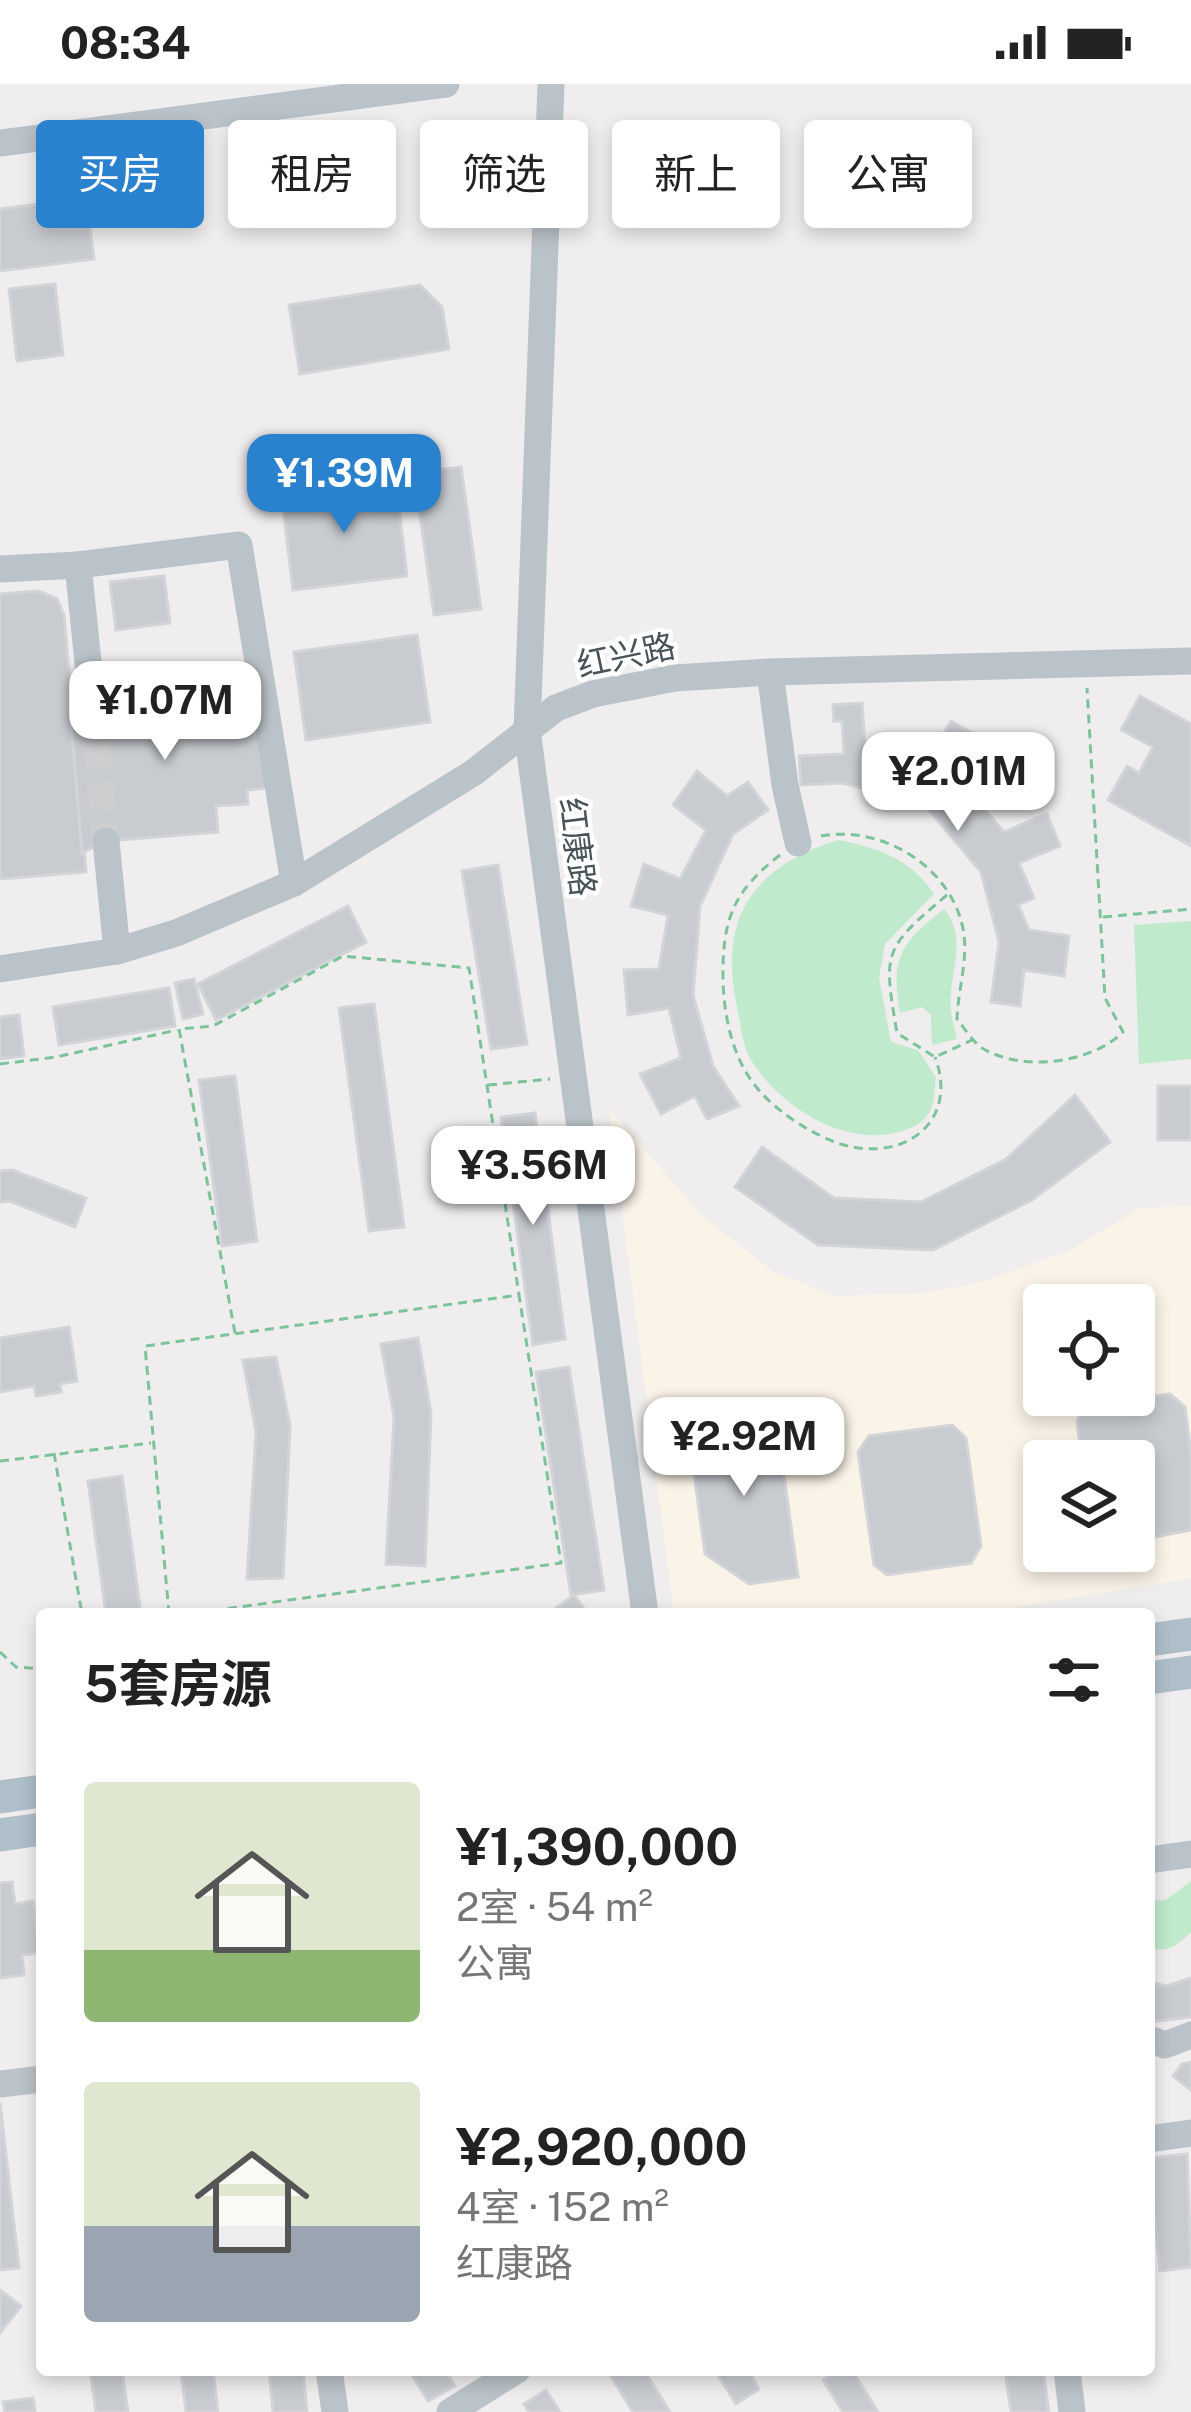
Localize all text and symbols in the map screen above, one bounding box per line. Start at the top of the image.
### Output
text: 08:34 [60,16,190,69]
chip: 买房 [36,120,204,228]
chip: 租房 [228,120,396,228]
chip: 筛选 [420,120,588,228]
chip: 新上 [612,120,780,228]
chip: 公寓 [804,120,972,228]
pin: ¥1.39M [246,434,442,536]
text: ¥1.39M [274,450,414,496]
street label: 红兴路 [574,626,678,684]
pin: ¥1.07M [67,661,263,763]
text: ¥1.07M [96,677,234,723]
pin: ¥2.01M [860,732,1056,834]
text: ¥2.01M [889,748,1027,794]
street label: 红康路 [553,796,603,898]
pin: ¥3.56M [435,1126,631,1228]
text: ¥3.56M [458,1142,608,1188]
map controls [1023,1284,1155,1572]
button: locate [1023,1284,1155,1416]
pin: ¥2.92M [646,1397,842,1499]
text: ¥2.92M [670,1413,818,1459]
button: layers [1023,1440,1155,1572]
icon: filters [1041,1647,1107,1713]
text: 5套房源 [84,1654,271,1713]
text: ¥1,390,000 [456,1817,738,1876]
icon: home [180,1830,324,1974]
text: 2室 · 54 m² [456,1884,653,1930]
text: 公寓 [456,1940,534,1986]
text: ¥2,920,000 [456,2117,747,2176]
icon: home [180,2130,324,2274]
text: 4室 · 152 m² [456,2184,669,2230]
text: 红康路 [456,2240,573,2286]

